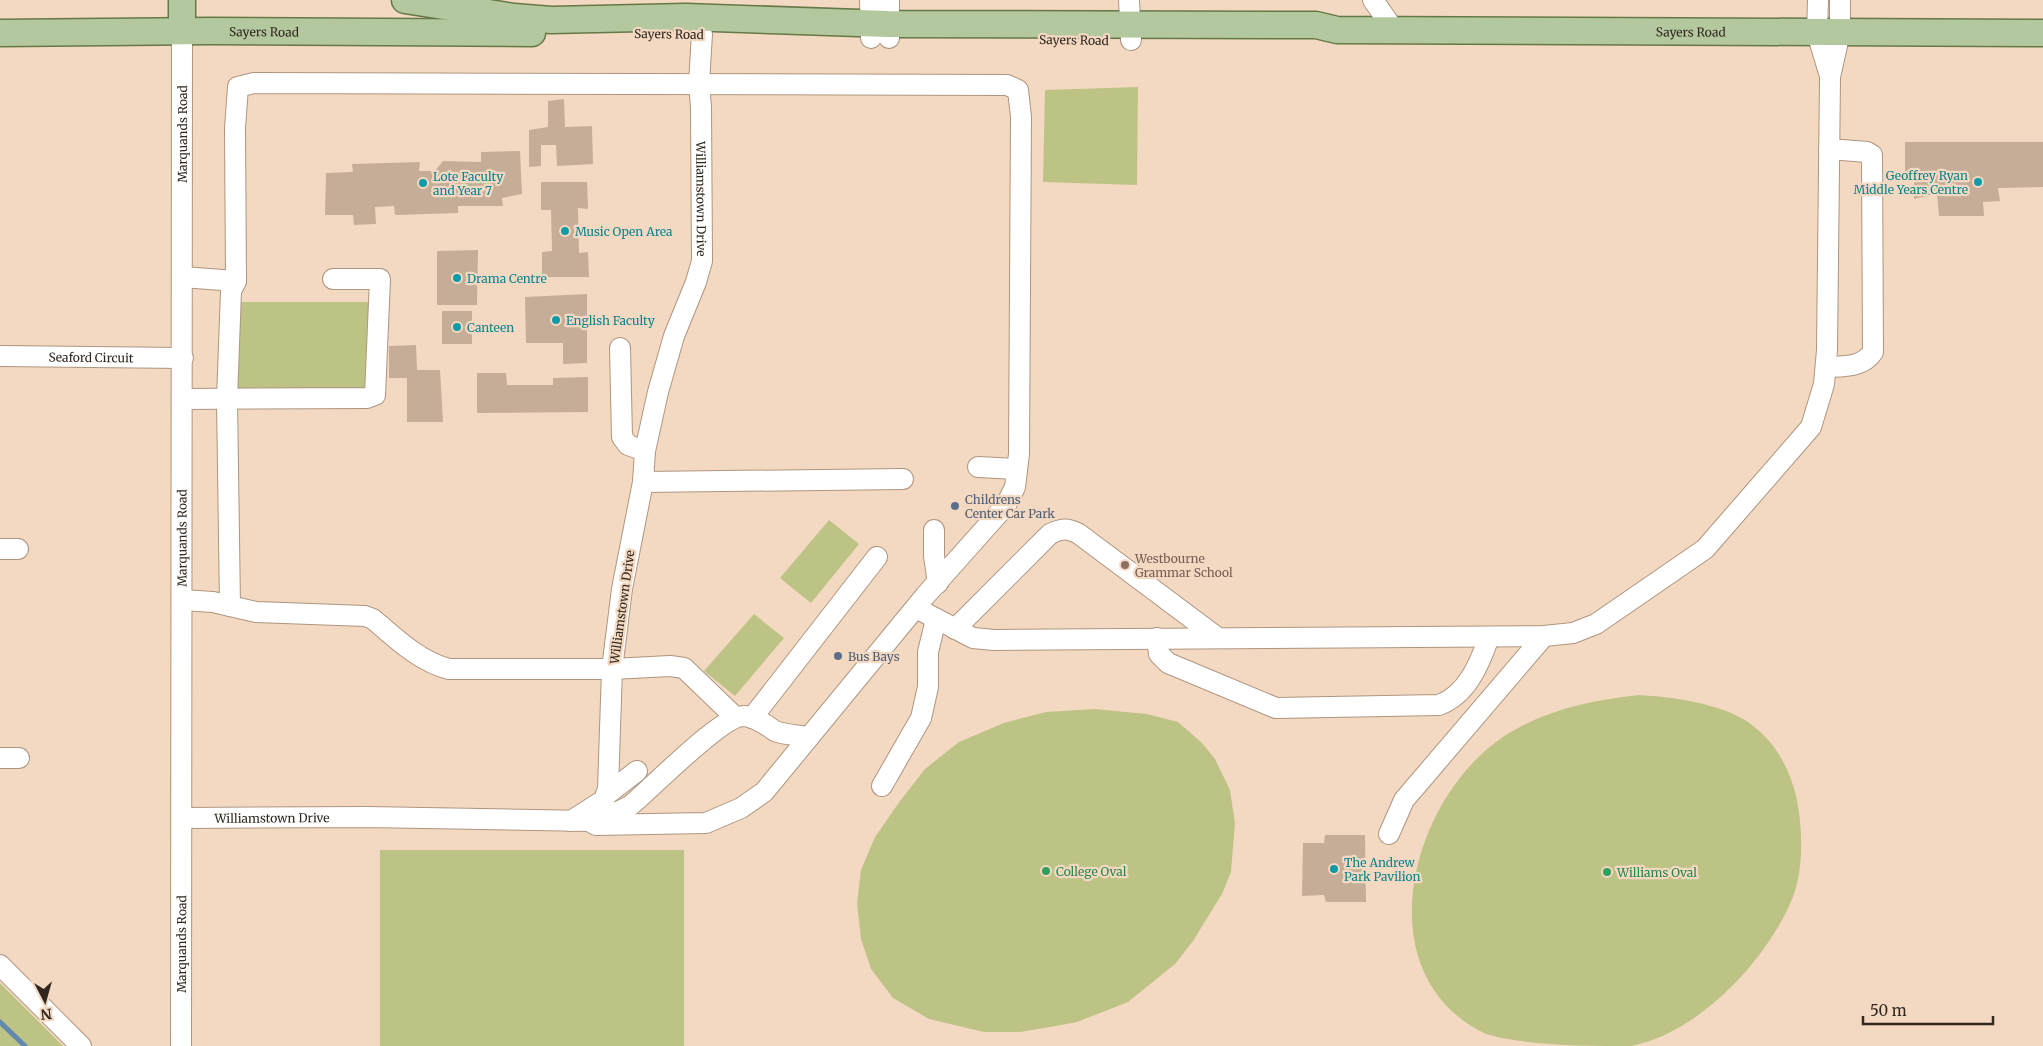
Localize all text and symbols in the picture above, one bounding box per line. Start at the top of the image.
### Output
street label: Sayers Road [229,24,299,39]
street label: Sayers Road [1656,24,1726,39]
street label: Sayers Road [634,26,704,42]
street label: Sayers Road [1039,32,1109,48]
street label: Marquands Road [174,85,189,183]
street label: Williamstown Drive [694,140,709,256]
place label: Geoffrey Ryan Middle Years Centre [1854,168,1968,197]
place label: Lote Faculty and Year 7 [433,169,503,198]
marker: Geoffrey Ryan Middle Years Centre [1972,176,1984,188]
marker: Lote Faculty and Year 7 [417,177,429,189]
place label: Music Open Area [575,224,673,239]
marker: Music Open Area [559,225,571,237]
place label: Drama Centre [467,271,547,286]
marker: Drama Centre [451,272,463,284]
place label: English Faculty [566,313,655,328]
marker: English Faculty [550,314,562,326]
place label: Canteen [467,320,514,335]
marker: Canteen [451,321,463,333]
street label: Seaford Circuit [48,349,134,365]
street label: Marquands Road [174,489,189,587]
place label: Childrens Center Car Park [965,492,1055,521]
marker: Childrens Center Car Park [949,500,961,512]
street label: Williamstown Drive [606,549,637,666]
place label: Westbourne Grammar School [1134,551,1233,580]
marker: Westbourne Grammar School [1119,559,1131,571]
place label: Bus Bays [848,649,900,664]
marker: Bus Bays [832,650,844,662]
street label: Williamstown Drive [213,810,330,825]
place label: The Andrew Park Pavilion [1344,855,1421,884]
marker: The Andrew Park Pavilion [1328,863,1340,875]
place label: College Oval [1056,864,1127,879]
marker: College Oval [1040,865,1052,877]
place label: Williams Oval [1616,865,1697,880]
marker: Williams Oval [1601,866,1613,878]
street label: Marquands Road [174,895,189,993]
north arrow [20,976,70,1026]
scale bar [1863,994,1993,1026]
text: 50 m [1870,1001,1907,1020]
text: N [40,1004,53,1023]

